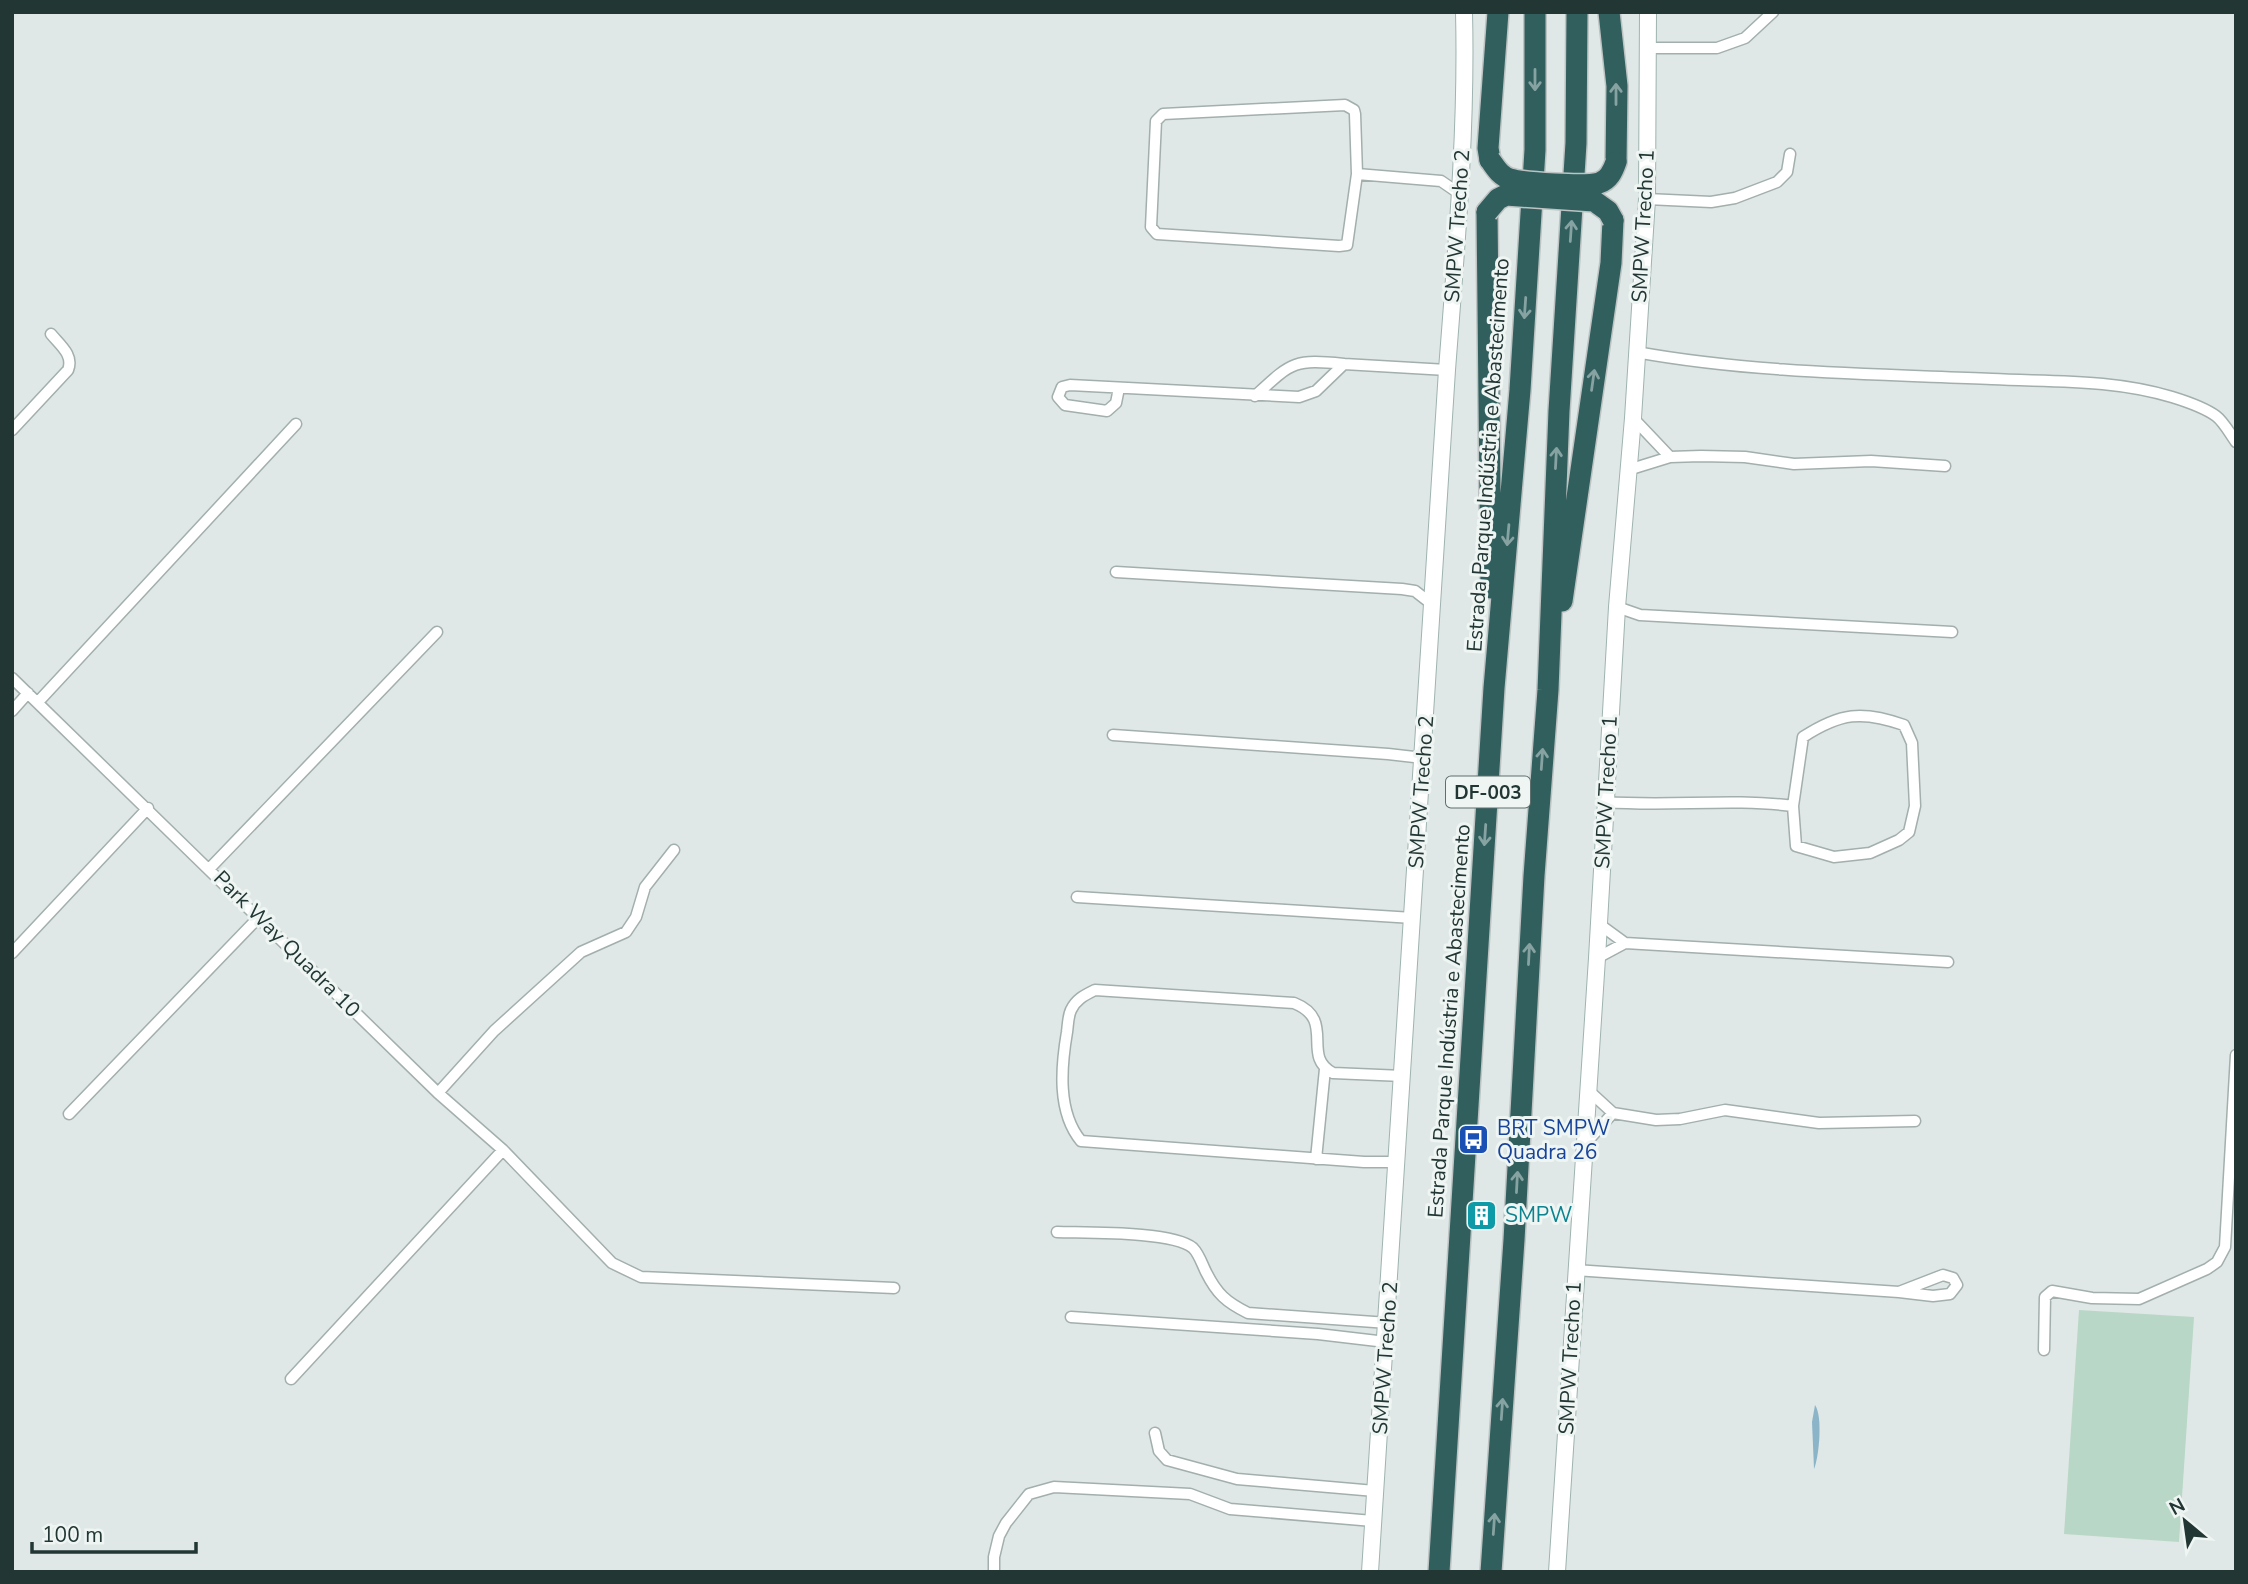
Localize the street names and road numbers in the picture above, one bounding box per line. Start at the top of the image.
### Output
street label: SMPW Trecho 2 [1438,148,1476,304]
street label: SMPW Trecho 1 [1625,149,1661,303]
street label: Estrada Parque Indústria e Abastecimento [1460,257,1516,653]
street label: SMPW Trecho 2 [1402,714,1440,870]
street label: SMPW Trecho 1 [1588,715,1624,869]
road number: DF-003 [1446,776,1530,807]
street label: Estrada Parque Indústria e Abastecimento [1421,823,1477,1219]
street label: Park Way Quadra 10 [207,864,367,1024]
street label: SMPW Trecho 2 [1366,1280,1404,1436]
street label: SMPW Trecho 1 [1552,1281,1588,1435]

